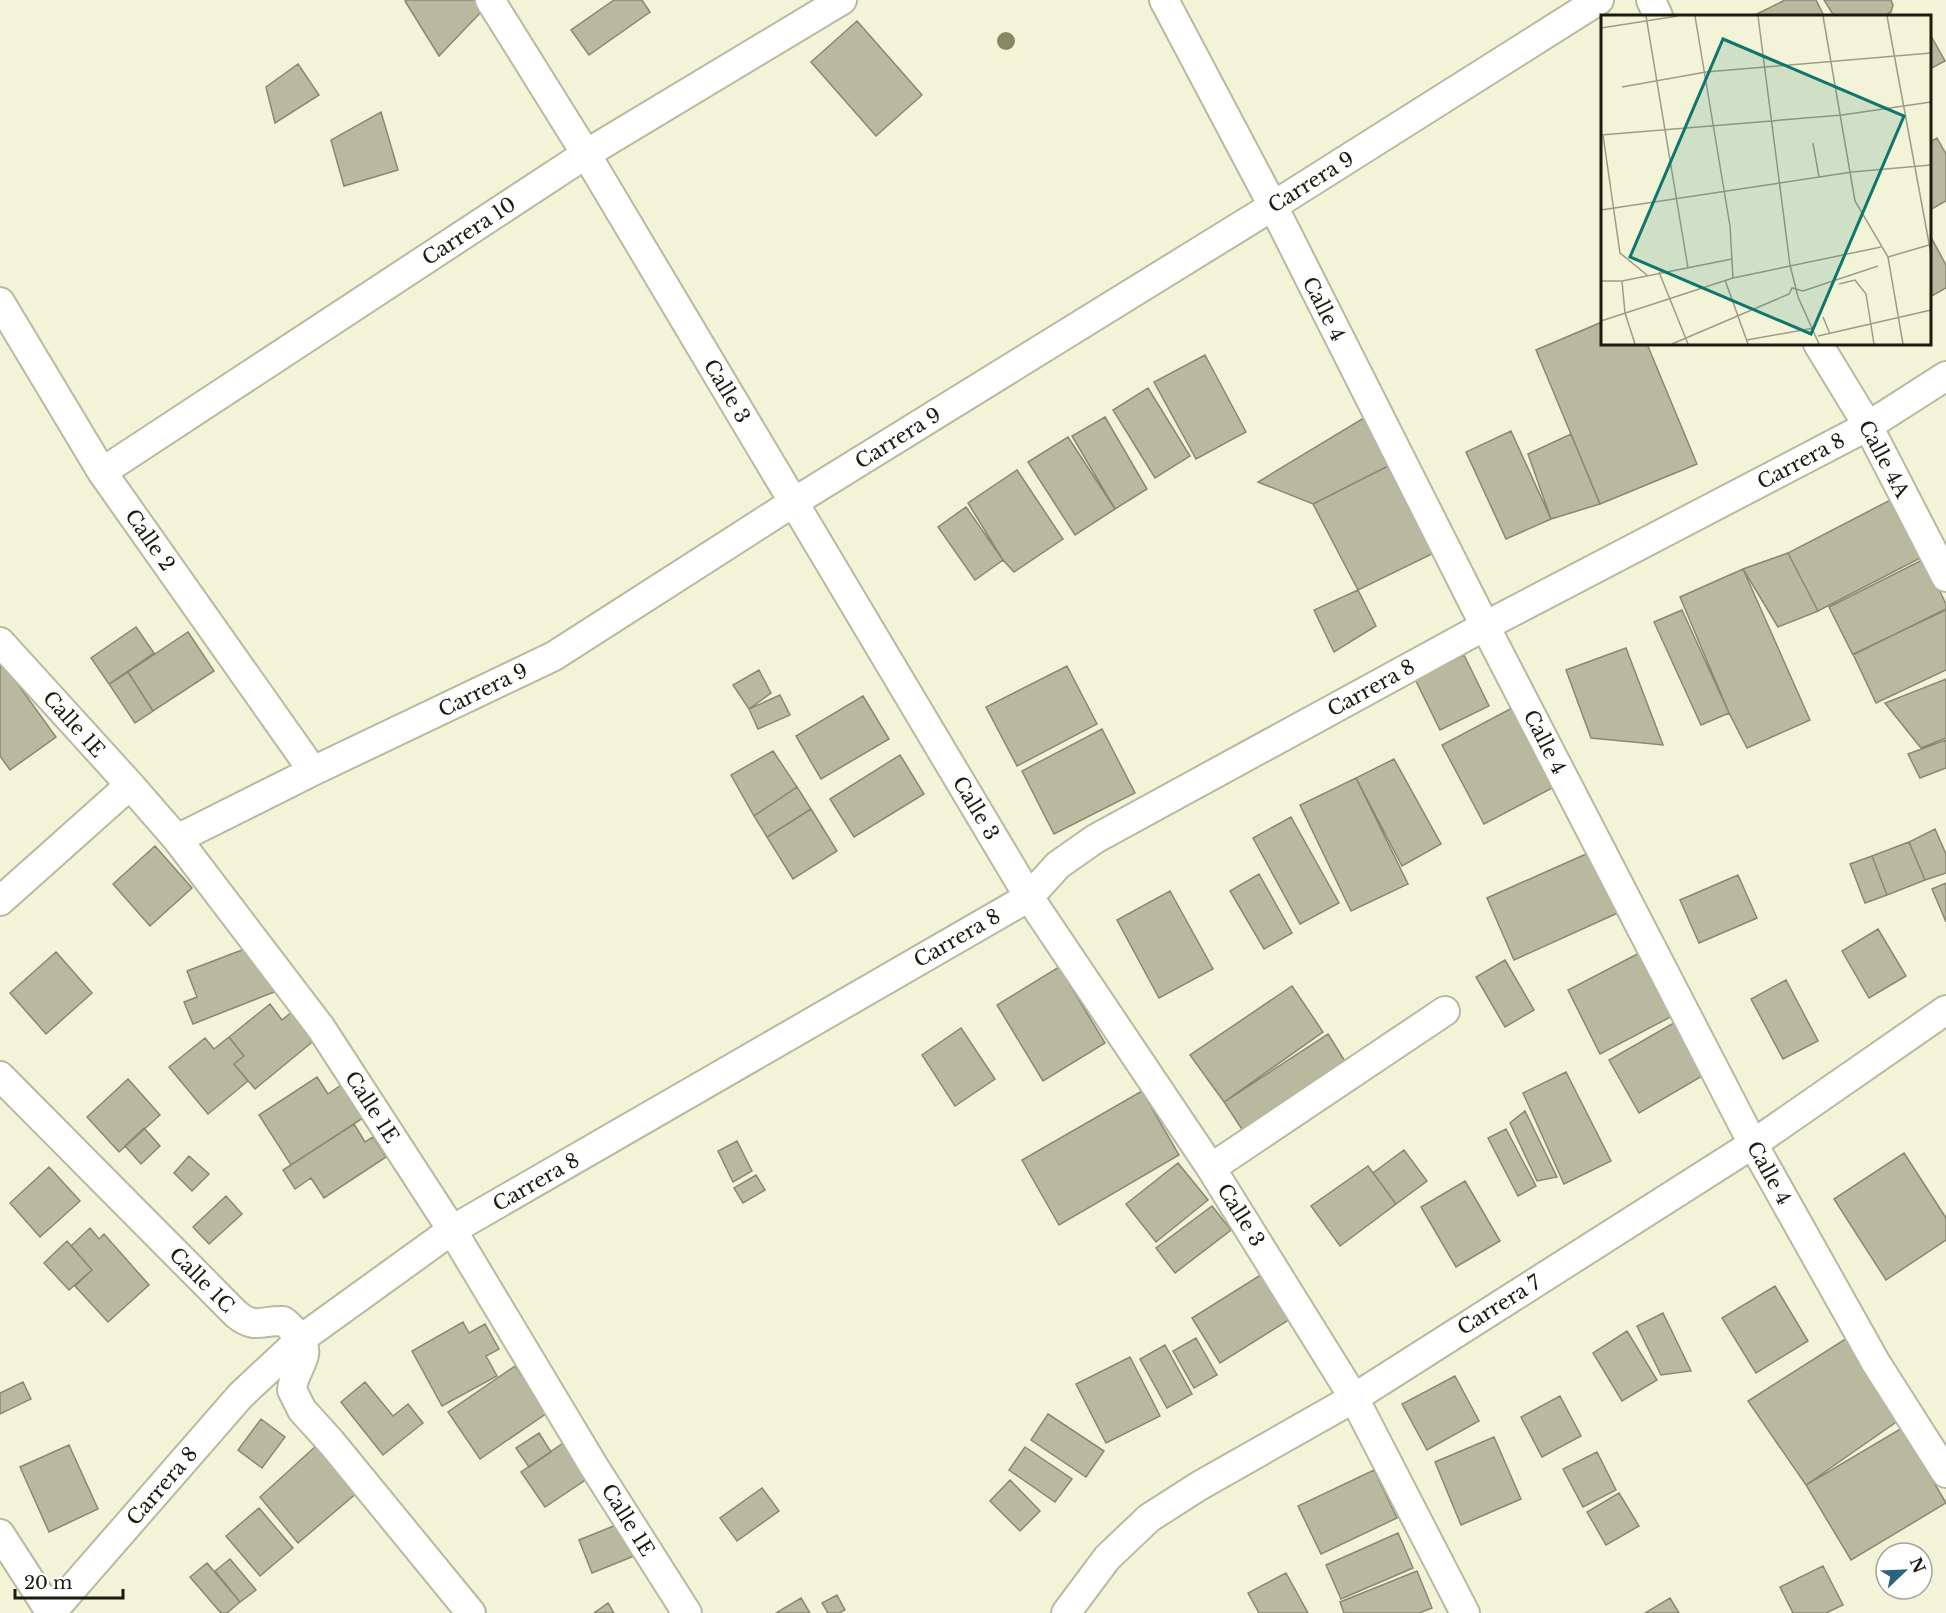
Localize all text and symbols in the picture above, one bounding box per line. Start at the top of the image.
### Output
inset map [1601,15,1931,345]
street label: Carrera 9 [1264,146,1358,218]
street label: Carrera 10 [418,192,520,270]
street label: Calle 4 [1298,273,1350,345]
street label: Calle 3 [699,355,755,427]
street label: Carrera 9 [851,402,945,474]
street label: Calle 4A [1854,416,1915,502]
street label: Carrera 8 [1753,428,1849,494]
street label: Calle 2 [120,505,180,575]
street label: Carrera 8 [1323,654,1419,722]
street label: Carrera 9 [434,658,532,722]
street label: Calle 1E [38,686,110,762]
street label: Calle 4 [1519,706,1571,778]
street label: Calle 3 [948,772,1004,844]
street label: Carrera 8 [910,904,1004,972]
street label: Calle 1E [340,1067,404,1147]
street label: Calle 4 [1742,1137,1796,1209]
street label: Carrera 8 [489,1148,583,1216]
street label: Calle 3 [1212,1179,1270,1251]
street label: Calle 1C [164,1242,240,1318]
street label: Carrera 7 [1453,1270,1546,1340]
street label: Carrera 8 [122,1442,202,1530]
street label: Calle 1E [596,1479,660,1561]
north arrow [1874,1541,1934,1601]
text: N [1906,1554,1930,1576]
scale bar [15,1562,123,1600]
text: 20 m [24,1572,72,1594]

